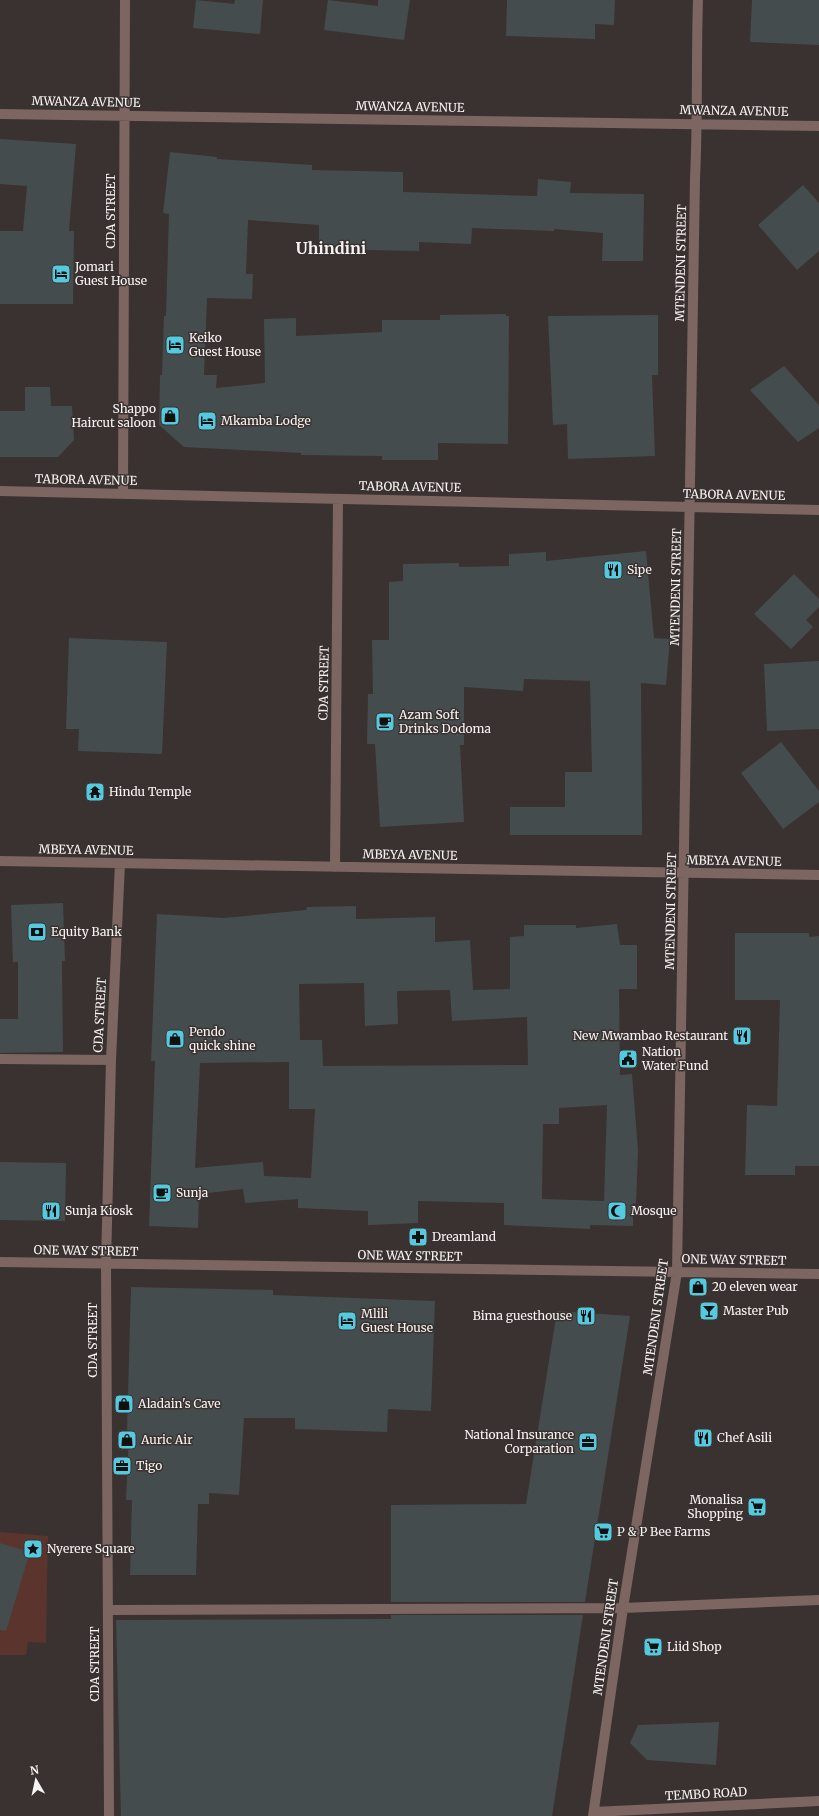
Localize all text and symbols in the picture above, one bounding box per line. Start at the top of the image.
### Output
street label: MWANZA AVENUE [32,93,141,110]
street label: MWANZA AVENUE [356,98,465,115]
street label: MWANZA AVENUE [680,102,789,119]
street label: CDA STREET [103,173,118,248]
street label: MTENDENI STREET [672,204,689,322]
district label: Uhindini [296,238,367,258]
place label: Jomari Guest House [74,259,147,288]
hotel icon: Jomari Guest House [50,263,72,285]
place label: Keiko Guest House [189,330,261,359]
hotel icon: Keiko Guest House [164,334,186,356]
place label: Shappo Haircut saloon [71,401,156,430]
shop icon: Shappo Haircut saloon [159,405,181,427]
hotel icon: Mkamba Lodge [196,410,218,432]
place label: Mkamba Lodge [221,413,311,428]
street label: TABORA AVENUE [35,471,138,488]
street label: TABORA AVENUE [359,478,462,495]
street label: TABORA AVENUE [683,486,786,503]
street label: MTENDENI STREET [667,528,684,646]
restaurant icon: Sipe [602,559,624,581]
place label: Sipe [627,562,652,577]
street label: CDA STREET [315,645,332,721]
place label: Azam Soft Drinks Dodoma [398,707,491,736]
cafe icon: Azam Soft Drinks Dodoma [374,711,396,733]
temple icon: Hindu Temple [84,781,106,803]
place label: Hindu Temple [109,784,191,799]
street label: MBEYA AVENUE [38,841,134,858]
street label: MBEYA AVENUE [362,846,458,863]
street label: MTENDENI STREET [662,852,679,970]
street label: MBEYA AVENUE [686,852,782,869]
bank icon: Equity Bank [26,921,48,943]
place label: Equity Bank [51,924,122,939]
street label: CDA STREET [90,976,109,1053]
place label: Pendo quick shine [189,1024,255,1053]
restaurant icon: New Mwambao Restaurant [731,1025,753,1047]
shop icon: Pendo quick shine [164,1028,186,1050]
place label: New Mwambao Restaurant [573,1028,728,1043]
place label: Nation Water Fund [641,1044,709,1073]
public building icon: Nation Water Fund [617,1048,639,1070]
cafe icon: Sunja [151,1182,173,1204]
place label: Sunja [176,1185,209,1200]
restaurant icon: Sunja Kiosk [40,1200,62,1222]
mosque icon: Mosque [606,1200,628,1222]
place label: Sunja Kiosk [65,1203,133,1218]
place label: Mosque [631,1203,677,1218]
pharmacy icon: Dreamland [407,1226,429,1248]
place label: Dreamland [432,1229,496,1244]
street label: ONE WAY STREET [34,1242,139,1259]
street label: ONE WAY STREET [358,1247,463,1264]
street label: ONE WAY STREET [682,1251,787,1268]
street label: MTENDENI STREET [640,1257,671,1376]
shop icon: 20 eleven wear [687,1276,709,1298]
place label: 20 eleven wear [712,1279,798,1294]
bar icon: Master Pub [698,1300,720,1322]
street label: CDA STREET [85,1302,100,1377]
place label: Master Pub [723,1303,788,1318]
restaurant icon: Bima guesthouse [575,1305,597,1327]
place label: Mlili Guest House [361,1306,433,1335]
place label: Bima guesthouse [473,1308,572,1323]
hotel icon: Mlili Guest House [336,1310,358,1332]
shop icon: Aladain's Cave [113,1393,135,1415]
place label: Aladain's Cave [137,1396,221,1411]
place label: National Insurance Corparation [464,1427,574,1456]
restaurant icon: Chef Asili [692,1427,714,1449]
shop icon: Auric Air [116,1429,138,1451]
place label: Chef Asili [717,1430,772,1445]
office icon: National Insurance Corparation [577,1431,599,1453]
place label: Auric Air [140,1432,193,1447]
office icon: Tigo [111,1455,133,1477]
place label: Tigo [136,1458,162,1473]
place label: Monalisa Shopping [687,1492,744,1521]
supermarket icon: Monalisa Shopping [746,1496,768,1518]
supermarket icon: P & P Bee Farms [592,1521,614,1543]
place label: P & P Bee Farms [617,1524,711,1539]
place icon: Nyerere Square [22,1538,44,1560]
place label: Nyerere Square [47,1541,135,1556]
street label: MTENDENI STREET [590,1577,621,1696]
street label: CDA STREET [87,1626,102,1701]
supermarket icon: Liid Shop [642,1636,664,1658]
place label: Liid Shop [667,1639,721,1654]
north arrow [16,1760,56,1800]
text: N [29,1762,40,1778]
street label: TEMBO ROAD [665,1784,747,1803]

